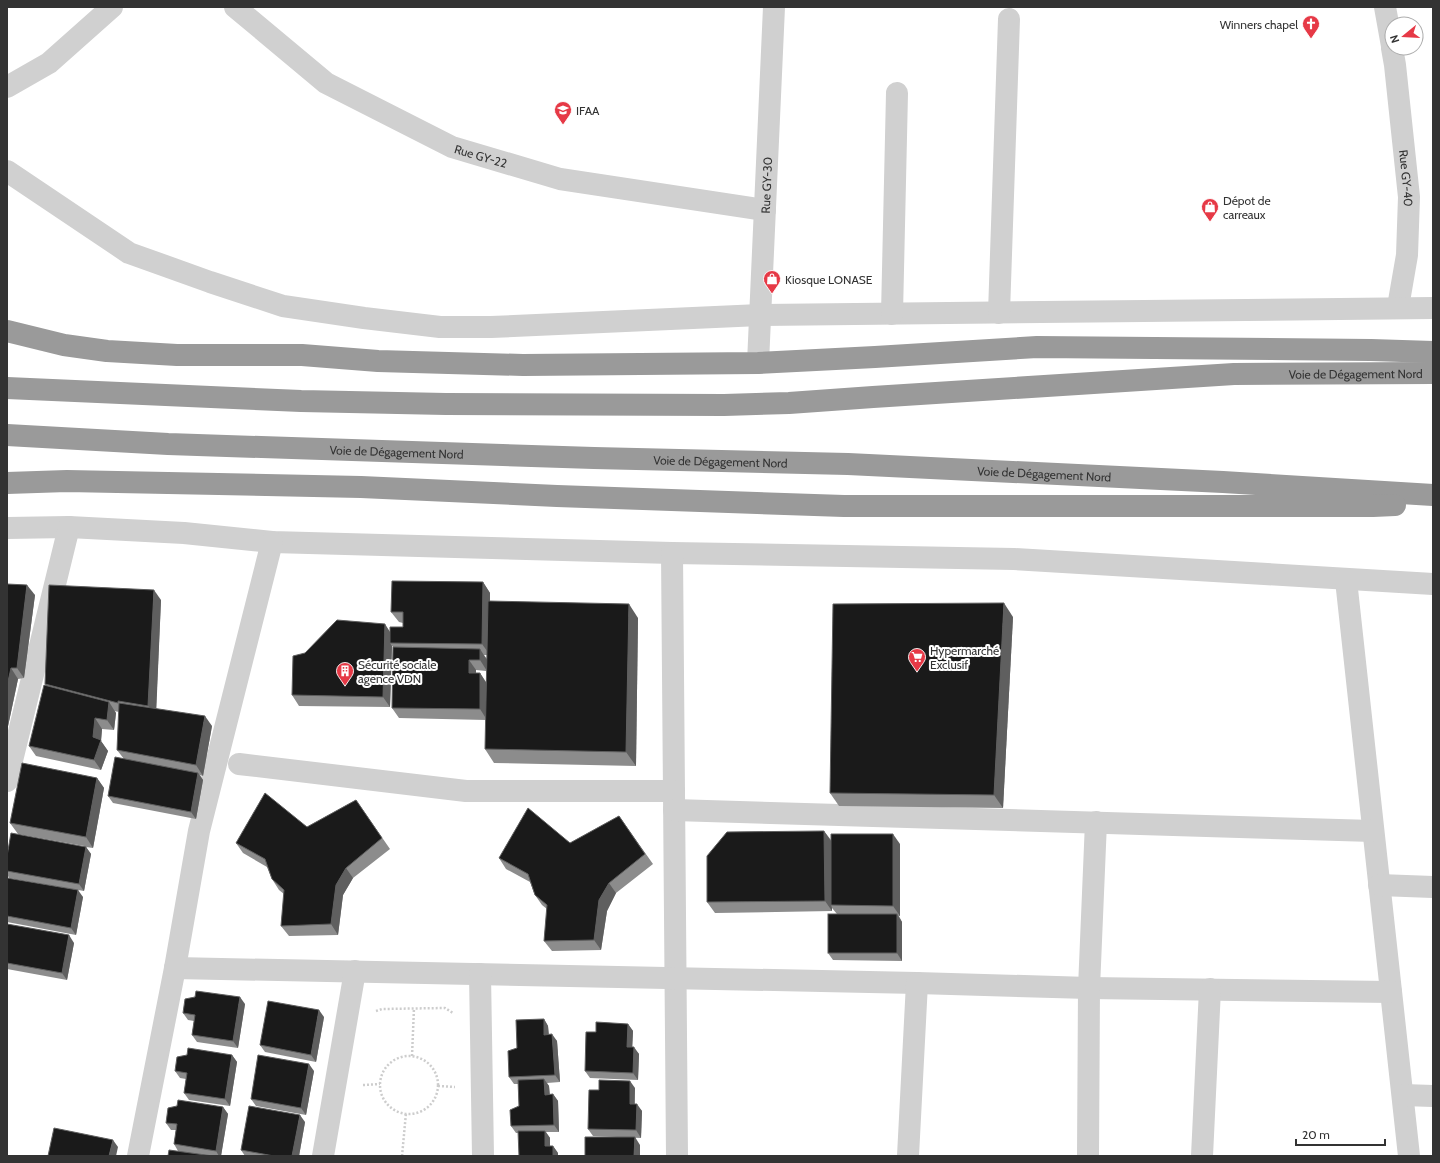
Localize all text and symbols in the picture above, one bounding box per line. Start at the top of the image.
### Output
church icon: Winners chapel [1301,14,1321,39]
north arrow [1384,16,1424,56]
place label: Winners chapel [1220,17,1298,32]
text: N [1387,33,1402,45]
school or university icon: IFAA [553,100,573,125]
place label: IFAA [576,103,600,118]
street label: Rue GY-22 [453,141,509,170]
street label: Rue GY-40 [1397,149,1417,207]
street label: Rue GY-30 [757,157,775,214]
place label: Dépot de carreaux [1223,193,1271,222]
shop icon: Dépot de carreaux [1200,197,1220,222]
shop icon: Kiosque LONASE [762,269,782,294]
place label: Kiosque LONASE [785,272,873,287]
street label: Voie de Dégagement Nord [1289,366,1423,381]
street label: Voie de Dégagement Nord [329,442,464,461]
street label: Voie de Dégagement Nord [653,452,788,470]
street label: Voie de Dégagement Nord [977,463,1112,484]
place label: Hypermarché Exclusif [930,643,999,672]
supermarket icon: Hypermarché Exclusif [907,647,927,672]
place label: Sécurité sociale agence VDN [358,657,436,686]
building icon: Sécurité sociale agence VDN [335,661,355,686]
scale bar [1296,1121,1385,1147]
text: 20 m [1302,1127,1330,1142]

